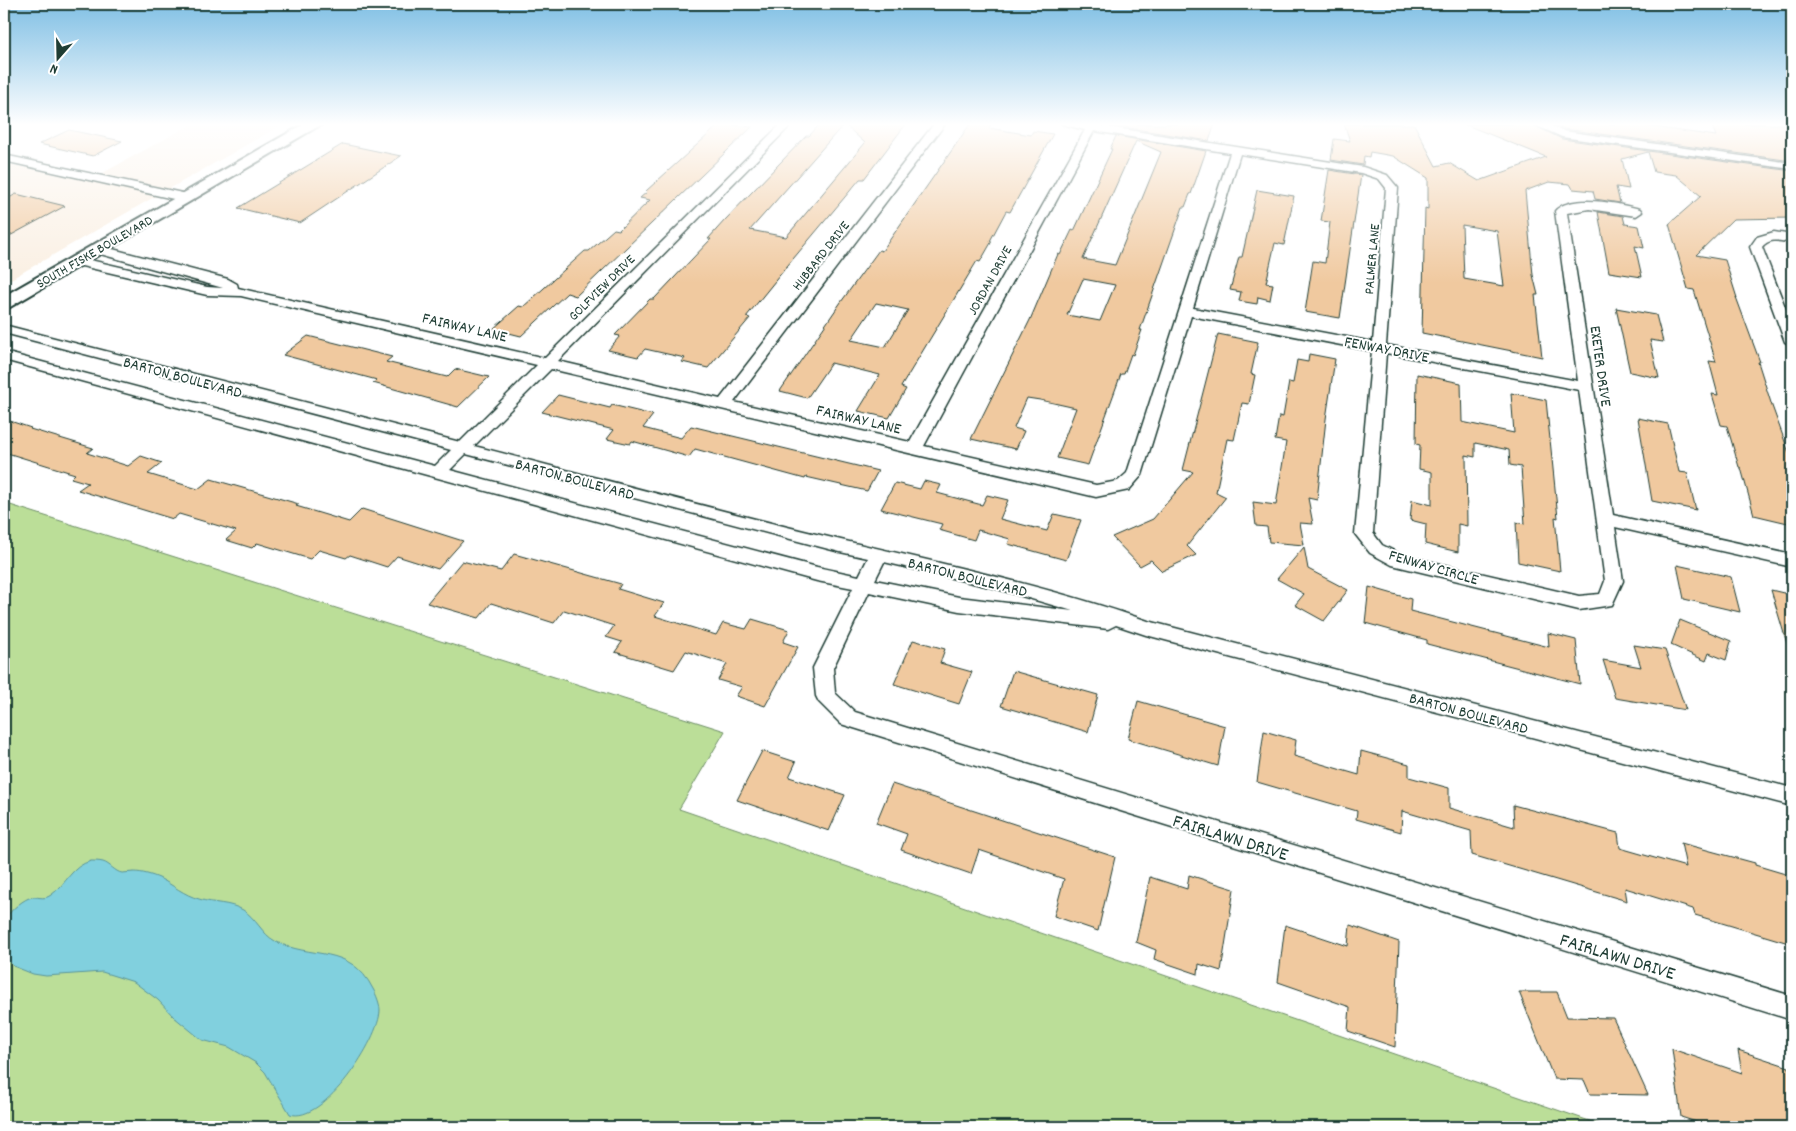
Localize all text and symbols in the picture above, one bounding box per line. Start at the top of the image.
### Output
north arrow [32,32,82,82]
text: N [47,58,61,79]
street label: SOUTH FISKE BOULEVARD [33,211,157,294]
street label: HUBBARD DRIVE [788,217,856,295]
street label: PALMER LANE [1360,222,1386,295]
street label: JORDAN DRIVE [963,242,1018,319]
street label: GOLFVIEW DRIVE [565,250,641,326]
street label: FAIRWAY LANE [420,307,510,350]
street label: EXETER DRIVE [1582,325,1617,409]
street label: FENWAY DRIVE [1342,331,1432,370]
street label: BARTON BOULEVARD [120,352,244,405]
street label: FAIRWAY LANE [814,399,904,442]
street label: BARTON BOULEVARD [512,454,636,507]
street label: FENWAY CIRCLE [1386,545,1481,592]
street label: BARTON BOULEVARD [905,553,1029,604]
street label: BARTON BOULEVARD [1406,688,1530,741]
street label: FAIRLAWN DRIVE [1169,809,1291,870]
street label: FAIRLAWN DRIVE [1556,928,1678,989]

